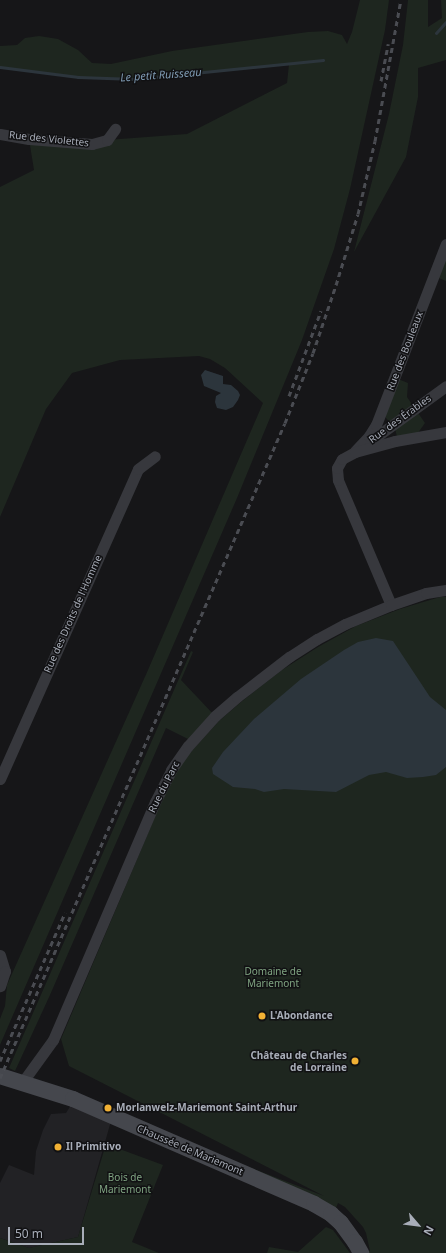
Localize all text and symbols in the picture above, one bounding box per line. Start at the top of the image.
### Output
water label: Le petit Ruisseau [120,66,202,84]
street label: Rue des Violettes [8,129,90,149]
street label: Rue des Bouleaux [384,310,426,392]
street label: Rue des Érables [367,392,433,446]
street label: Rue des Droits de l'Homme [42,553,104,675]
street label: Rue du Parc [146,759,182,815]
park label: Domaine de Mariemont [244,965,302,988]
place label: L'Abondance [270,1010,333,1022]
marker: L'Abondance [257,1011,267,1021]
place label: Château de Charles de Lorraine [250,1049,347,1072]
marker: Château de Charles de Lorraine [350,1056,360,1066]
place label: Morlanwelz-Mariemont Saint-Arthur [116,1102,297,1114]
marker: Morlanwelz-Mariemont Saint-Arthur [103,1103,113,1113]
street label: Chaussée de Mariemont [135,1122,245,1178]
place label: Il Primitivo [66,1141,121,1153]
marker: Il Primitivo [53,1142,63,1152]
park label: Bois de Mariemont [99,1171,151,1194]
north arrow [398,1205,438,1245]
scale bar [10,1219,86,1245]
text: N [420,1223,438,1238]
text: 50 m [15,1225,43,1242]

